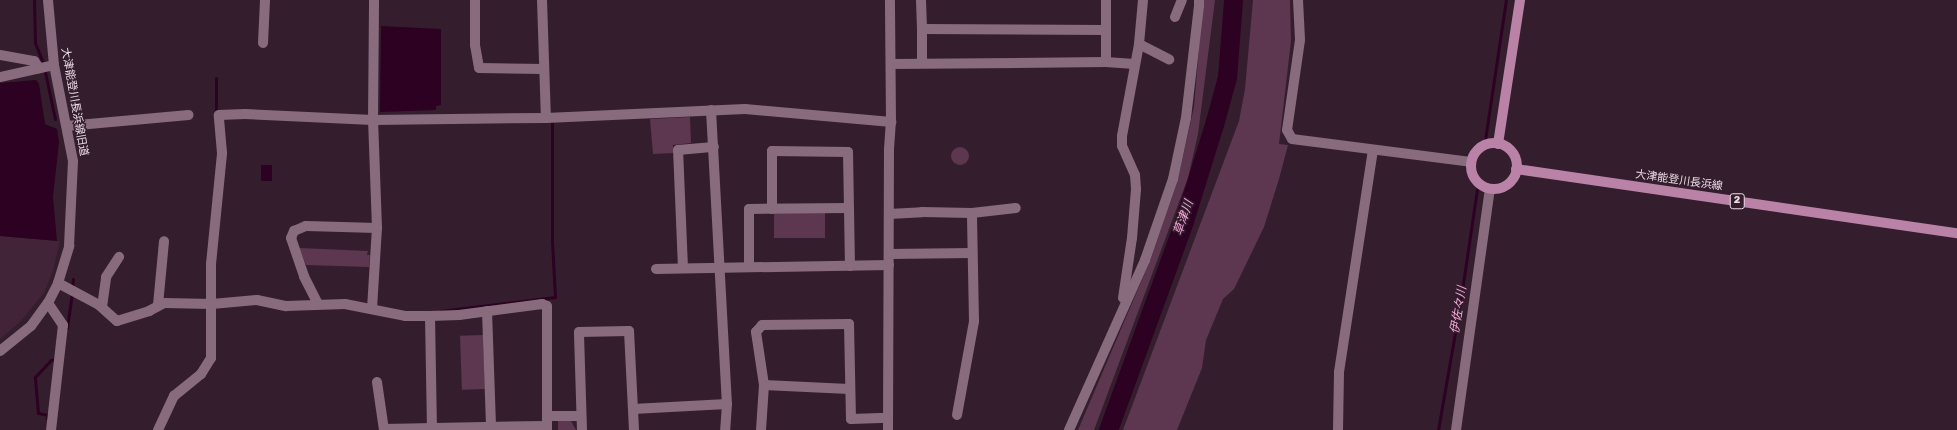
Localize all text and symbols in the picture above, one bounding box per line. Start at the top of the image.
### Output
street label: 大津能登川長浜線旧道 [58,47,90,157]
street label: 大津能登川長浜線 [1635,168,1723,194]
road number: 2 [1729,193,1745,209]
water label: 草津川 [1171,199,1197,237]
water label: 伊佐々川 [1448,285,1470,335]

